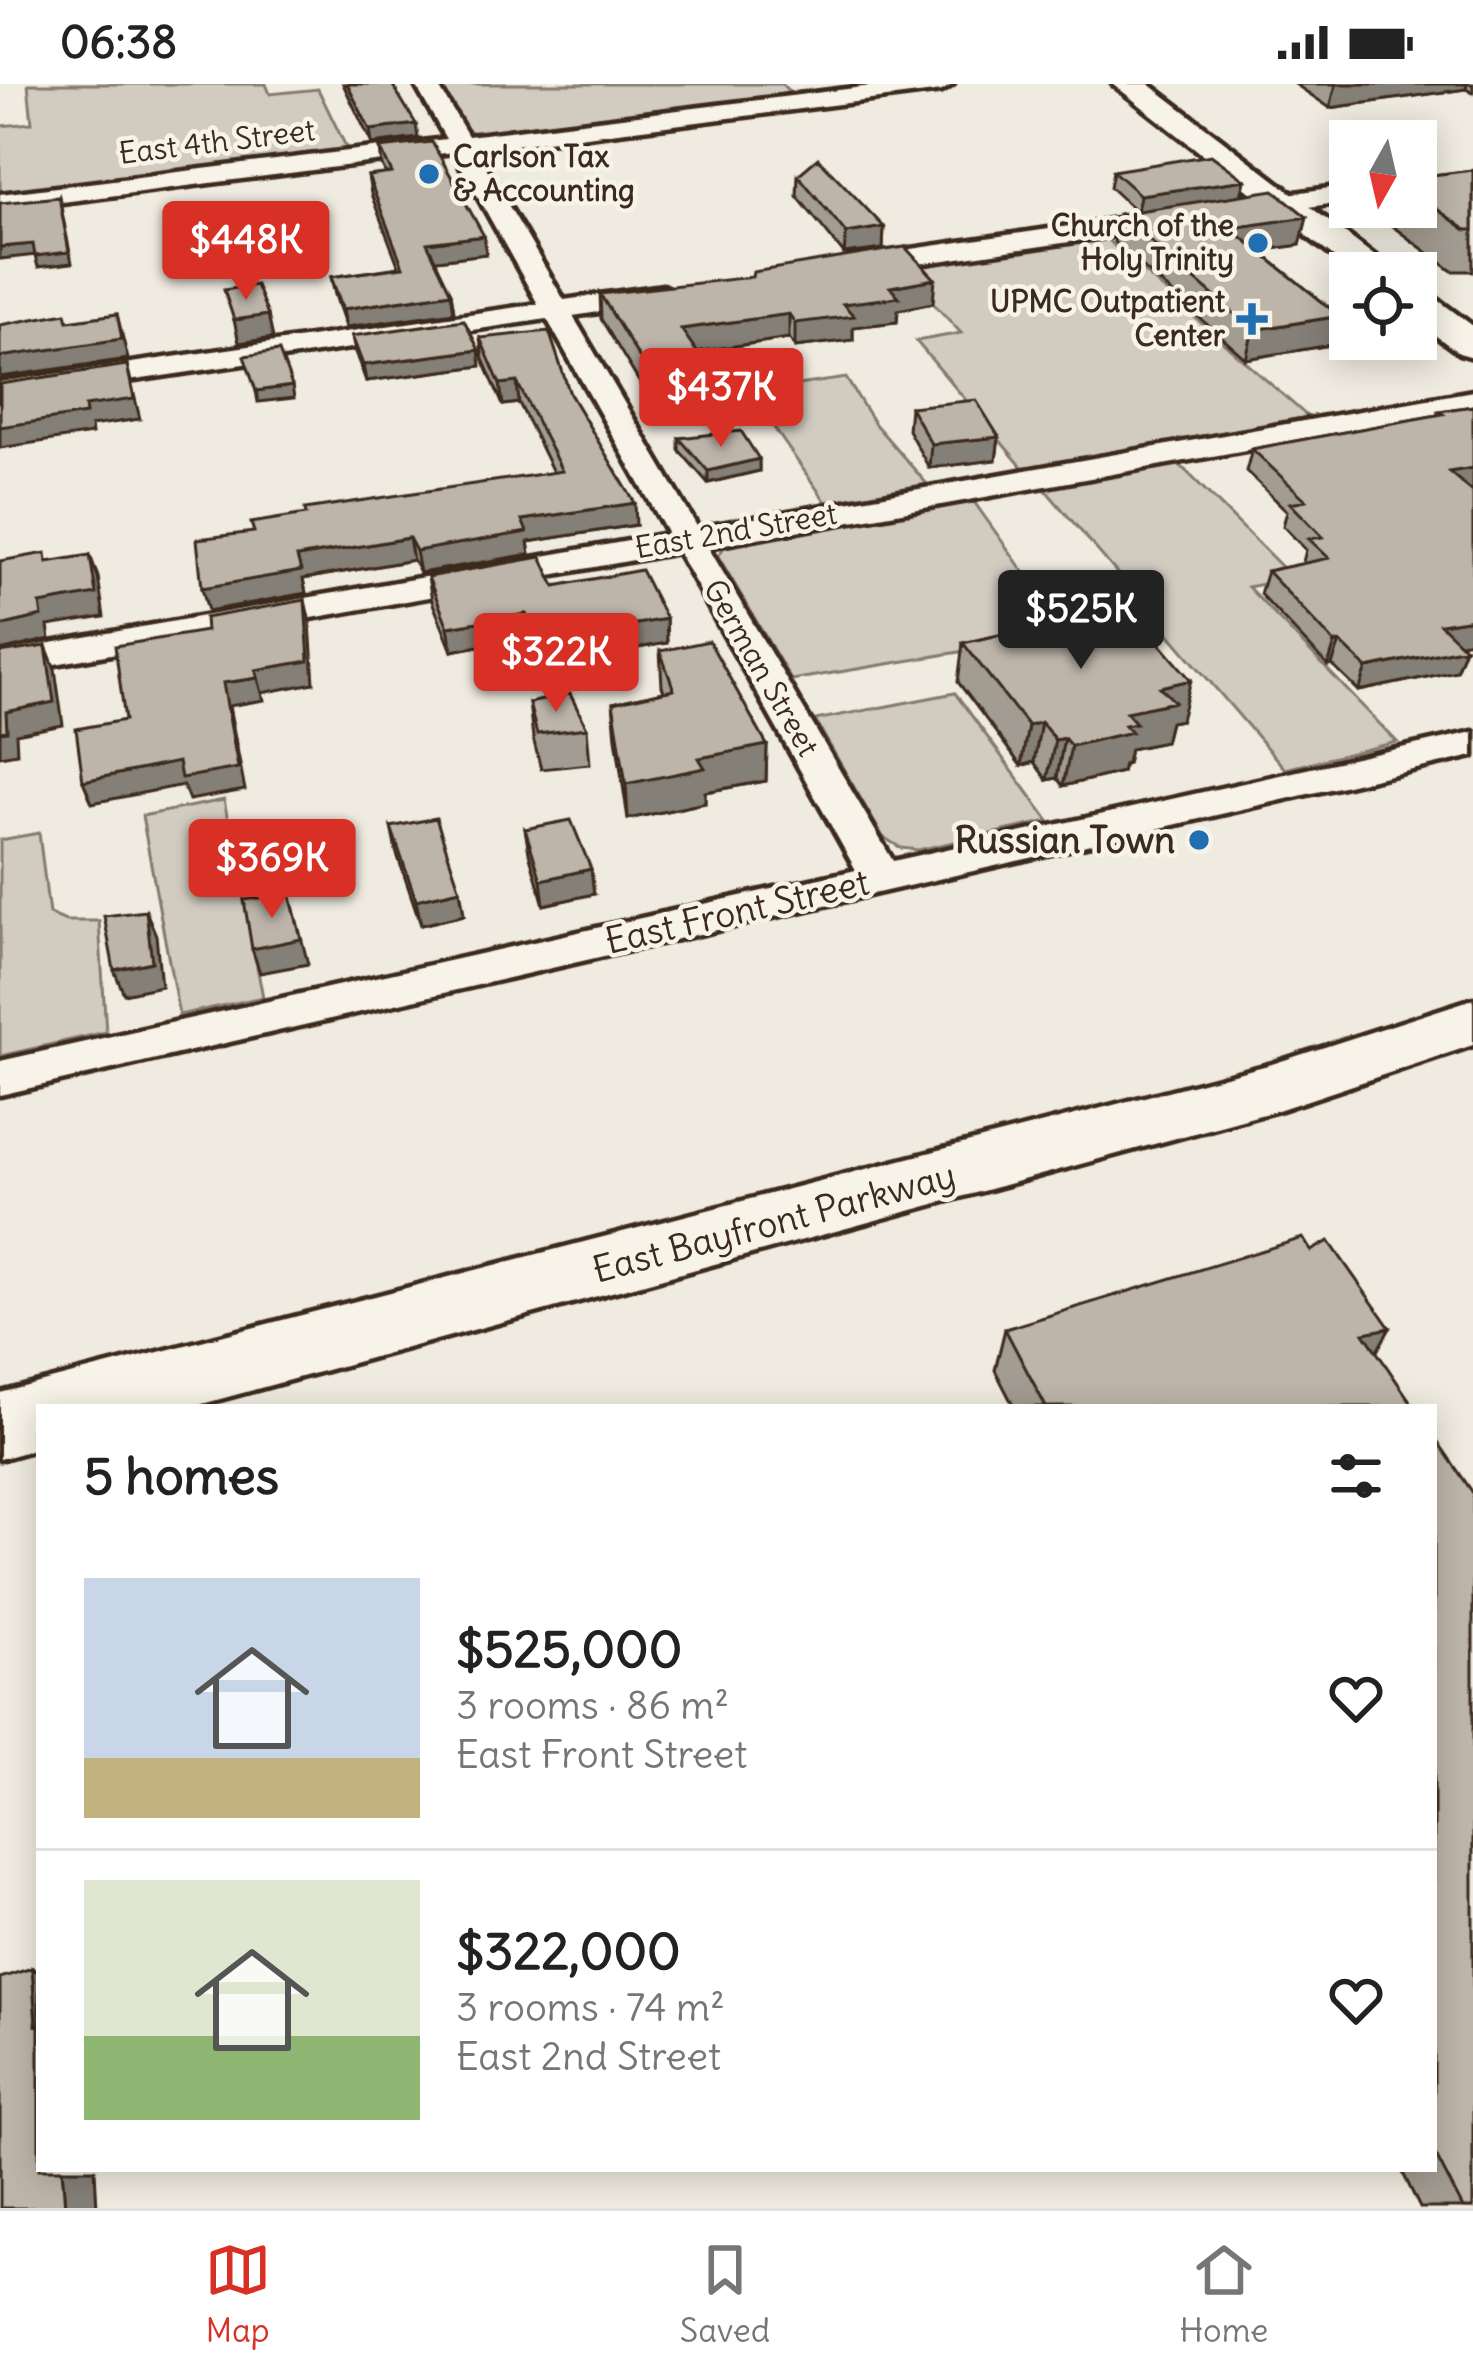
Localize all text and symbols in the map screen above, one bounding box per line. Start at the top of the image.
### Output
text: 06:38 [60,14,177,70]
street label: East 4th Street [117,110,317,172]
north arrow [1329,120,1437,228]
map controls [1329,120,1437,360]
place label: Carlson Tax & Accounting [453,137,635,209]
marker: Carlson Tax & Accounting [416,161,442,187]
pin: $448K [162,201,330,303]
place label: Church of the Holy Trinity [1051,206,1234,278]
text: $448K [189,215,303,264]
marker: Church of the Holy Trinity [1245,230,1271,256]
button: locate [1329,252,1437,360]
place label: UPMC Outpatient Center [990,282,1226,354]
marker: UPMC Outpatient Center [1236,303,1268,335]
pin: $437K [637,348,805,450]
text: $437K [666,362,776,411]
street label: East 2nd Street [632,494,840,566]
pin: $525K [997,570,1165,672]
street label: German Street [696,572,828,763]
text: $525K [1025,584,1137,633]
pin: $322K [472,613,640,715]
text: $322K [501,627,611,676]
place label: Russian Town [955,818,1175,863]
pin: $369K [188,819,356,921]
marker: Russian Town [1186,827,1212,853]
text: $369K [216,833,328,882]
street label: East Front Street [601,859,873,964]
street label: East Bayfront Parkway [588,1152,960,1293]
icon: filters [1323,1443,1389,1509]
text: 5 homes [84,1444,279,1508]
text: $525,000 [456,1617,682,1681]
icon: home [180,1626,324,1770]
icon: heart [1323,1665,1389,1731]
text: 3 rooms · 86 m² [456,1681,729,1730]
text: East Front Street [456,1730,747,1779]
text: $322,000 [456,1919,681,1983]
icon: home [180,1928,324,2072]
icon: heart [1323,1967,1389,2033]
text: 3 rooms · 74 m² [456,1983,725,2032]
text: East 2nd Street [456,2032,721,2081]
tab: Map [205,2237,271,2351]
tab: Saved [680,2237,770,2351]
tab: Home [1179,2237,1268,2351]

